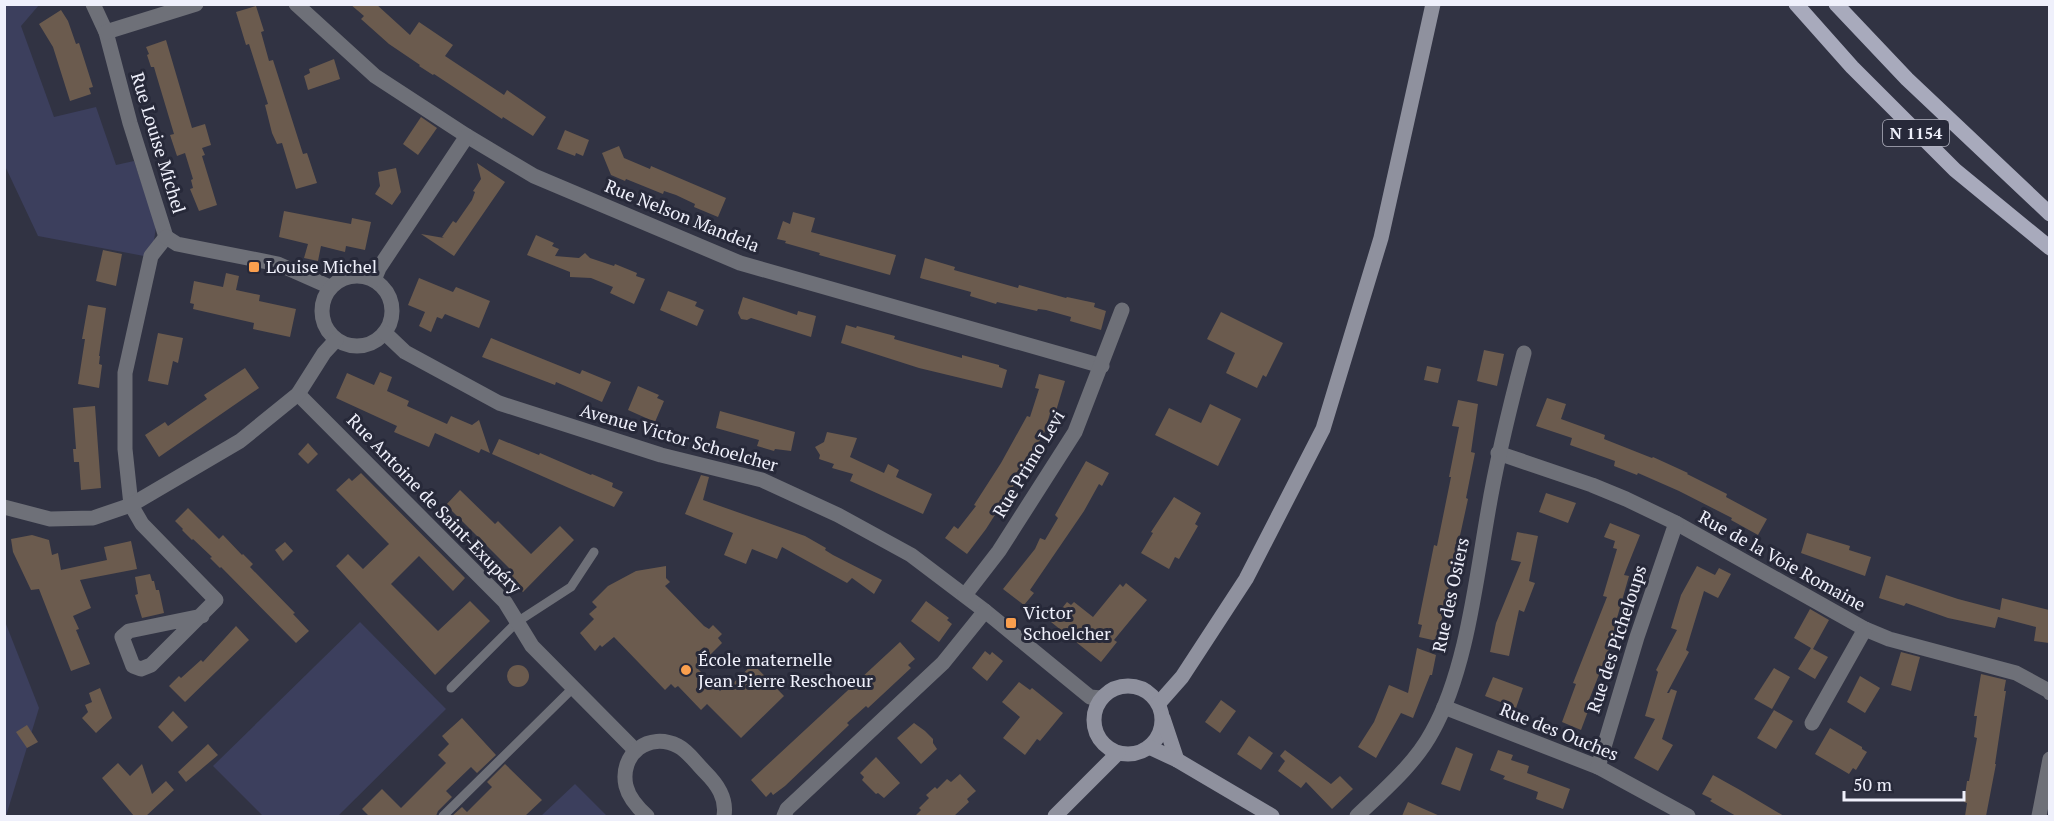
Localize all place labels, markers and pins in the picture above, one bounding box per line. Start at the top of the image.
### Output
place label: Louise Michel [266,254,377,278]
marker: Louise Michel [247,260,261,274]
place label: Victor Schoelcher [1023,600,1111,645]
marker: Victor Schoelcher [1004,616,1018,630]
place label: École maternelle Jean Pierre Reschoeur [698,647,873,692]
marker: École maternelle Jean Pierre Reschoeur [679,663,693,677]

